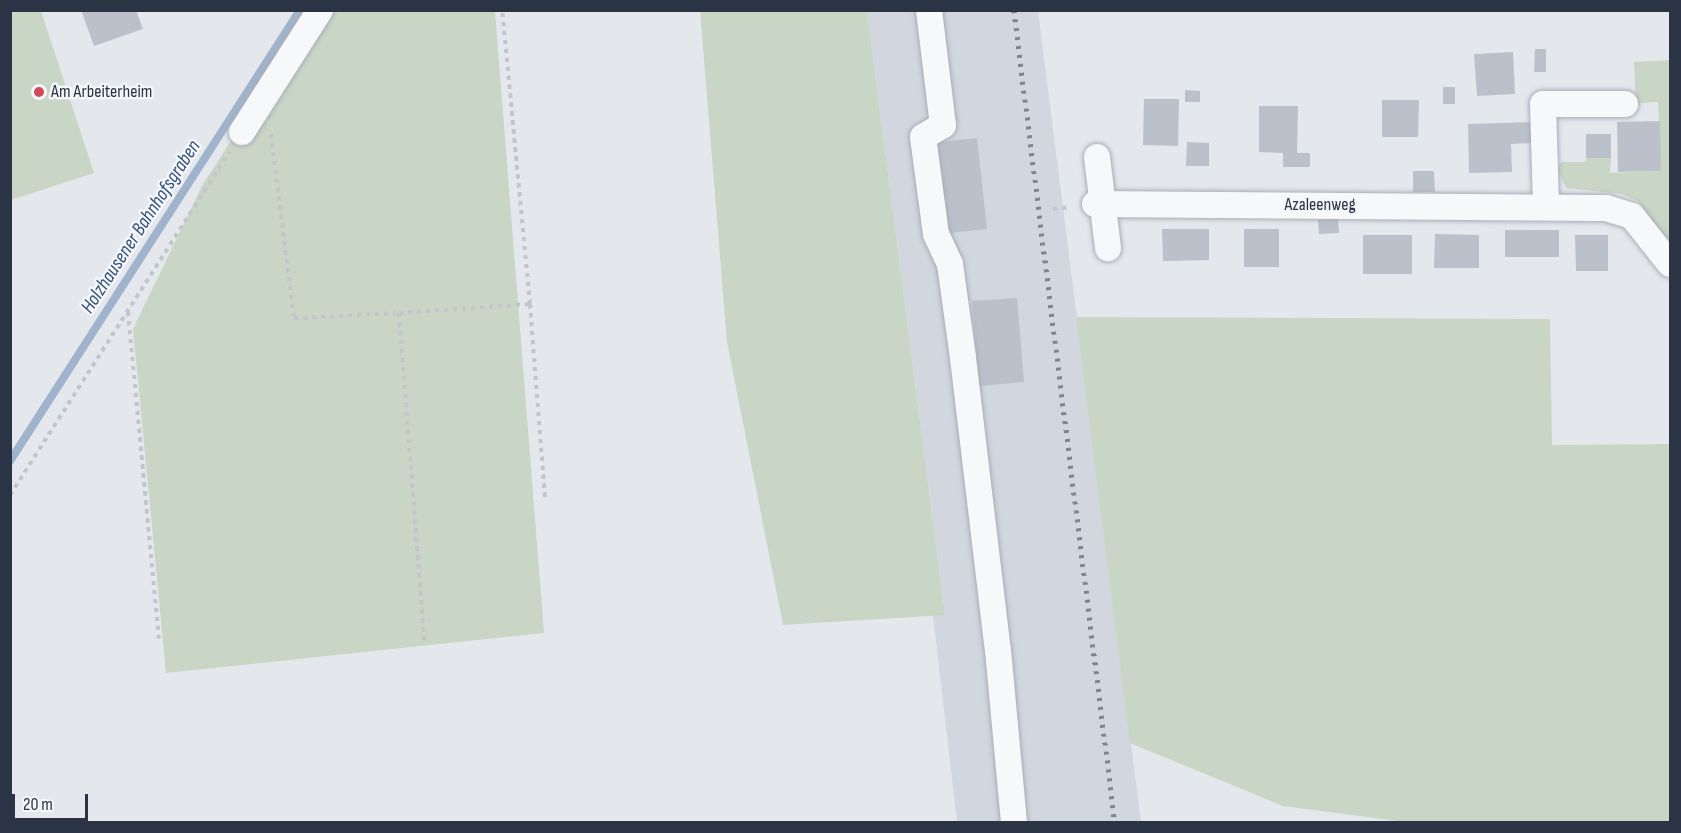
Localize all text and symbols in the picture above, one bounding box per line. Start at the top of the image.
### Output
place label: Am Arbeiterheim [51,81,152,103]
marker: Am Arbeiterheim [32,85,46,99]
water label: Holzhausener Bahnhofsgraben [76,136,206,318]
street label: Azaleenweg [1284,194,1356,216]
scale bar [15,782,92,820]
text: 20 m [23,794,53,815]

